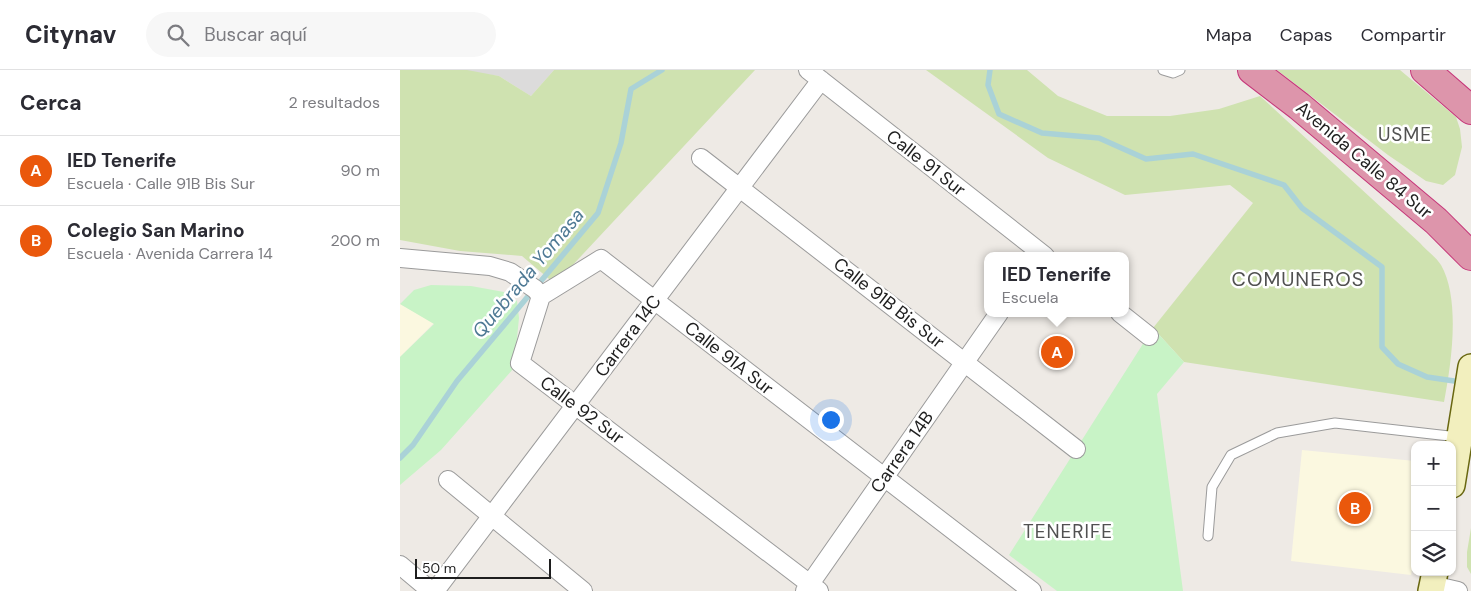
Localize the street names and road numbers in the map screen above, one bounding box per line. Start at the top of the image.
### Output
street label: Avenida Calle 84 Sur [1291,96,1437,224]
street label: Calle 91 Sur [881,124,971,202]
street label: Calle 91B Bis Sur [829,252,950,354]
street label: Carrera 14C [589,290,667,382]
street label: Calle 91A Sur [680,316,779,400]
street label: Calle 92 Sur [535,371,629,450]
street label: Carrera 14B [865,406,939,498]

